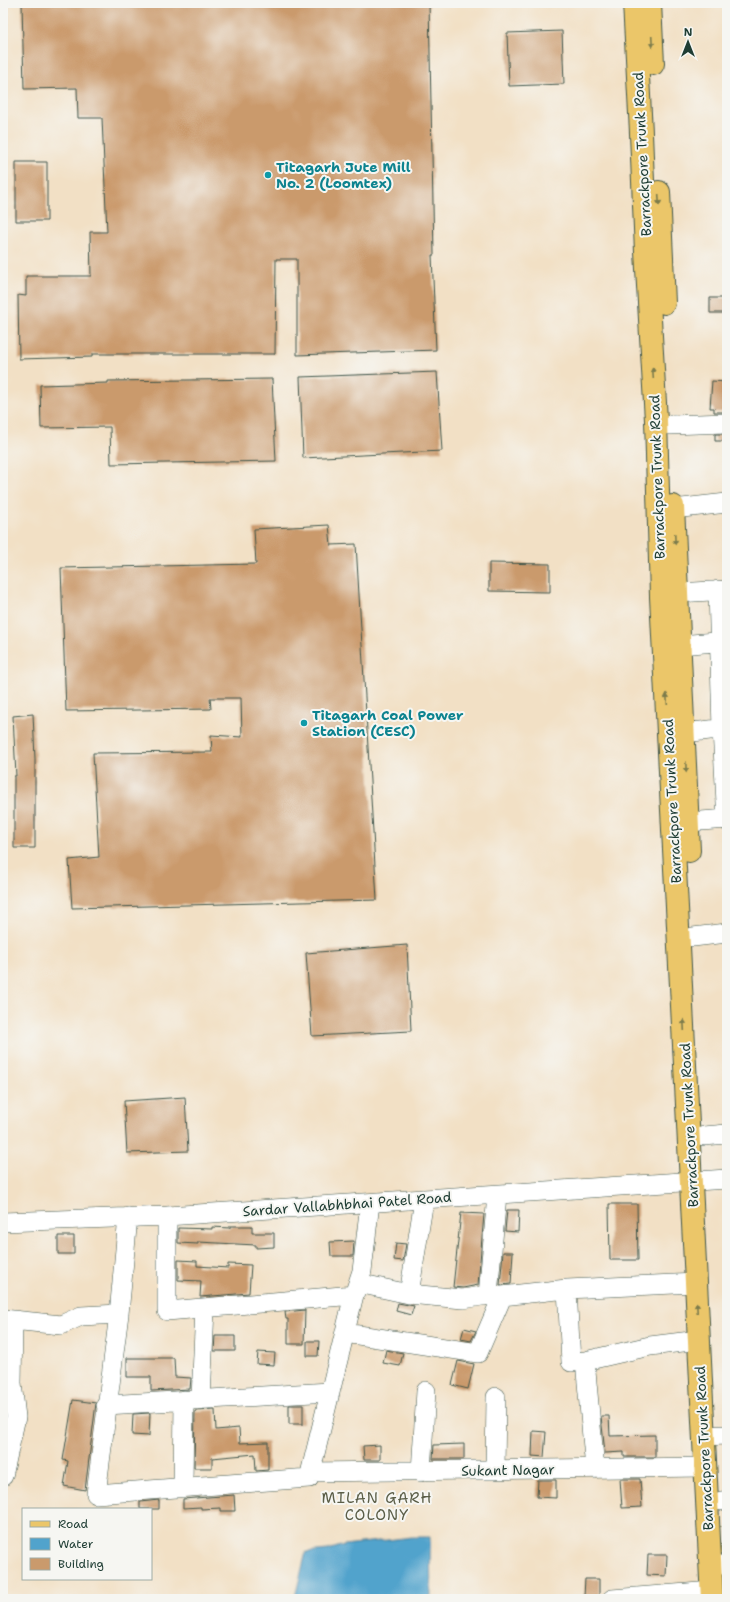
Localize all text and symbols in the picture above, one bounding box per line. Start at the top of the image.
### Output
north arrow [668,22,708,62]
text: N [684,25,693,40]
one-way arrow [648,36,655,48]
street label: Barrackpore Trunk Road [629,71,655,237]
place label: Titagarh Jute Mill No. 2 (Loomtex) [276,158,411,192]
marker: Titagarh Jute Mill No. 2 (Loomtex) [263,170,273,180]
one-way arrow [656,194,663,206]
one-way arrow [650,367,657,379]
street label: Barrackpore Trunk Road [645,394,669,560]
one-way arrow [672,533,678,546]
one-way arrow [663,693,670,705]
place label: Titagarh Coal Power Station (CESC) [312,706,464,740]
marker: Titagarh Coal Power Station (CESC) [299,718,309,728]
street label: Barrackpore Trunk Road [659,718,685,884]
one-way arrow [682,761,689,773]
one-way arrow [680,1019,687,1031]
street label: Barrackpore Trunk Road [676,1042,702,1208]
street label: Sardar Vallabhbhai Patel Road [242,1188,452,1220]
one-way arrow [694,1301,700,1314]
street label: Barrackpore Trunk Road [691,1365,717,1531]
street label: Sukant Nagar [461,1460,555,1480]
district label: MILAN GARH COLONY [321,1488,433,1525]
legend [22,1508,152,1580]
text: Road [58,1516,89,1532]
text: Water [58,1536,94,1552]
text: Building [58,1556,104,1572]

